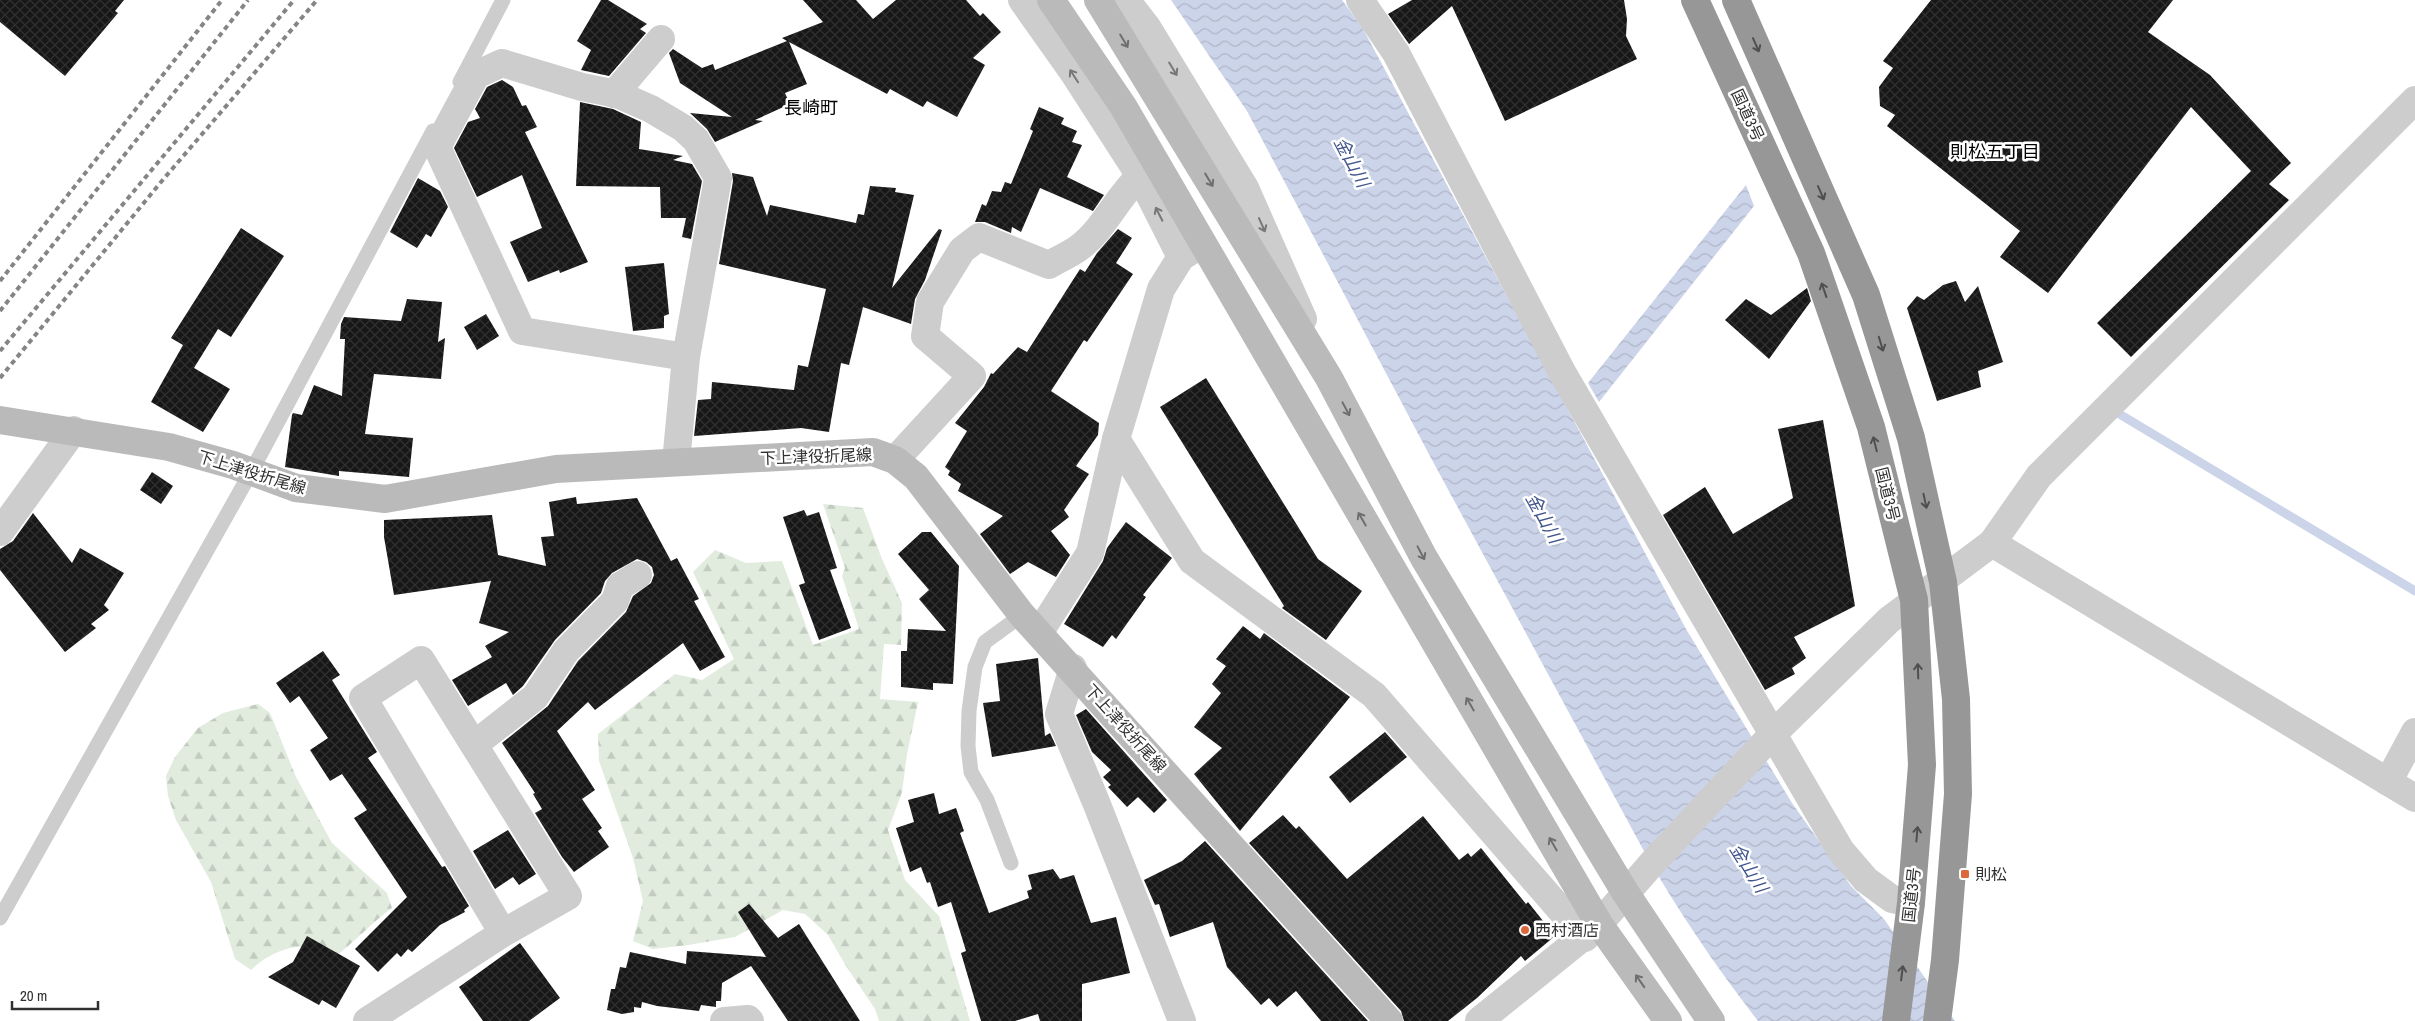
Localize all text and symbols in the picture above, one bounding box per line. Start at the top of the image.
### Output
one-way arrow [1120,34,1130,48]
one-way arrow [1752,37,1762,52]
one-way arrow [1168,62,1178,76]
one-way arrow [1069,69,1079,83]
street label: 国道3号 [1726,85,1770,145]
district label: 長崎町 [784,95,838,120]
water label: 金山川 [1328,132,1377,193]
district label: 則松五丁目 [1950,139,2040,164]
one-way arrow [1204,172,1214,186]
one-way arrow [1817,185,1827,200]
one-way arrow [1154,207,1163,222]
one-way arrow [1257,217,1267,232]
one-way arrow [1818,282,1828,298]
one-way arrow [1877,336,1887,352]
one-way arrow [1341,402,1351,417]
one-way arrow [1870,436,1879,452]
street label: 下上津役折尾線 [760,443,872,469]
street label: 下上津役折尾線 [195,445,309,499]
street label: 国道3号 [1871,465,1905,523]
water label: 金山川 [1520,488,1569,549]
one-way arrow [1921,492,1930,508]
one-way arrow [1356,512,1366,526]
one-way arrow [1417,546,1427,560]
one-way arrow [1913,664,1923,680]
street label: 下上津役折尾線 [1080,679,1172,777]
one-way arrow [1465,698,1475,712]
one-way arrow [1912,826,1921,842]
one-way arrow [1547,838,1557,852]
water label: 金山川 [1724,838,1775,899]
place label: 則松 [1975,863,2007,885]
street label: 国道3号 [1897,866,1925,924]
marker: 則松 [1959,868,1971,880]
place label: 西村酒店 [1535,919,1599,941]
marker: 西村酒店 [1519,924,1531,936]
one-way arrow [1897,965,1907,981]
one-way arrow [1635,974,1645,988]
scale bar [12,978,99,1010]
text: 20 m [20,985,47,1006]

